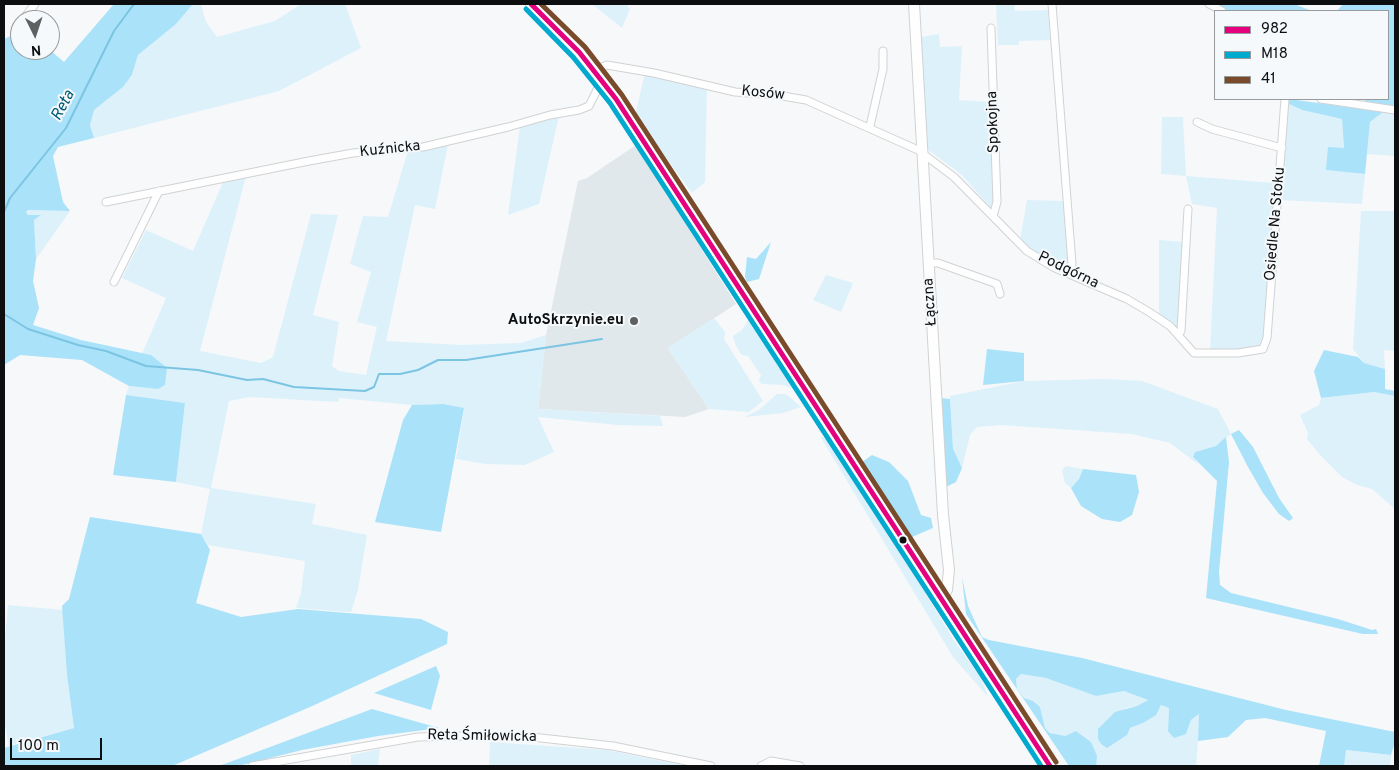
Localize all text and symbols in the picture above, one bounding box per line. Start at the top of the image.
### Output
north arrow [10,10,60,60]
legend [1214,10,1389,100]
text: 982 [1261,20,1288,39]
text: N [30,41,42,58]
text: M18 [1261,45,1288,64]
text: 41 [1261,70,1276,89]
street label: Kosów [740,83,786,105]
water label: Reta [48,88,80,124]
street label: Spokojna [984,91,1004,153]
street label: Kuźnicka [359,138,421,162]
street label: Osiedle Na Stoku [1262,166,1290,282]
street label: Podgórna [1035,249,1101,293]
street label: Łączna [920,278,942,326]
place label: AutoSkrzynie.eu [508,312,624,330]
marker: AutoSkrzynie.eu [628,315,640,327]
unlabelled marker [898,535,908,545]
street label: Reta Śmiłowicka [427,727,537,747]
scale bar [12,728,105,760]
text: 100 m [18,737,59,756]

